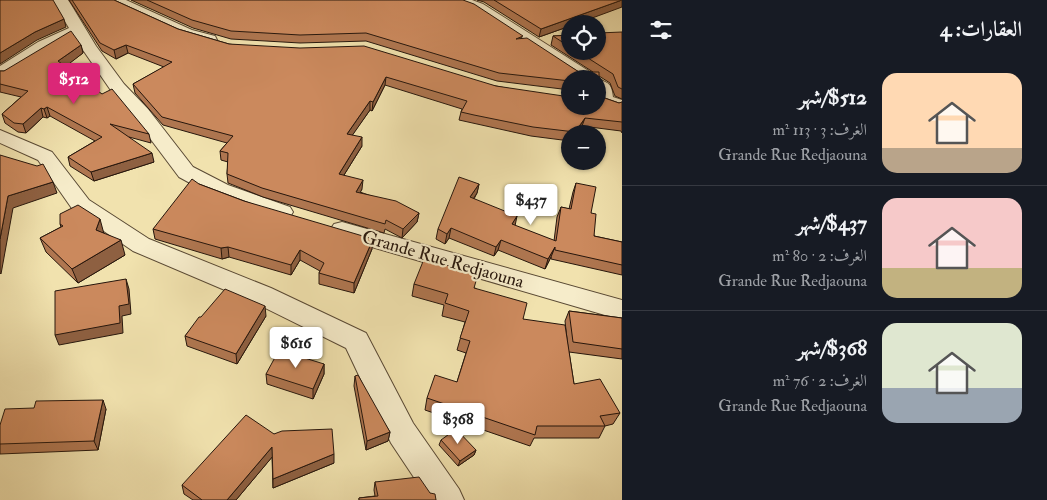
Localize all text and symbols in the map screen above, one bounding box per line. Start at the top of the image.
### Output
map controls [561,15,606,170]
button: locate [561,15,606,60]
icon: filters [647,16,675,44]
text: العقارات: 4 [940,16,1022,43]
pin: $512 [44,62,104,105]
text: $512 [59,69,89,89]
button: + [561,70,606,115]
text: $512/شهر [798,84,867,111]
icon: home [922,93,982,153]
text: الغرف: 3 · 113 m² [772,120,867,140]
button: − [561,125,606,170]
text: Grande Rue Redjaouna [718,145,867,165]
pin: $437 [501,184,561,226]
text: $437 [515,190,547,210]
text: $437/شهر [797,210,867,237]
icon: home [922,218,982,278]
street label: Grande Rue Redjaouna [359,225,527,294]
text: الغرف: 2 · 80 m² [772,246,867,266]
text: Grande Rue Redjaouna [718,271,867,291]
pin: $616 [266,326,326,369]
text: $616 [281,333,311,353]
text: $368/شهر [797,335,867,362]
icon: home [922,343,982,403]
text: الغرف: 2 · 76 m² [773,371,867,391]
text: Grande Rue Redjaouna [718,396,867,416]
pin: $368 [428,402,488,445]
text: $368 [443,409,473,429]

